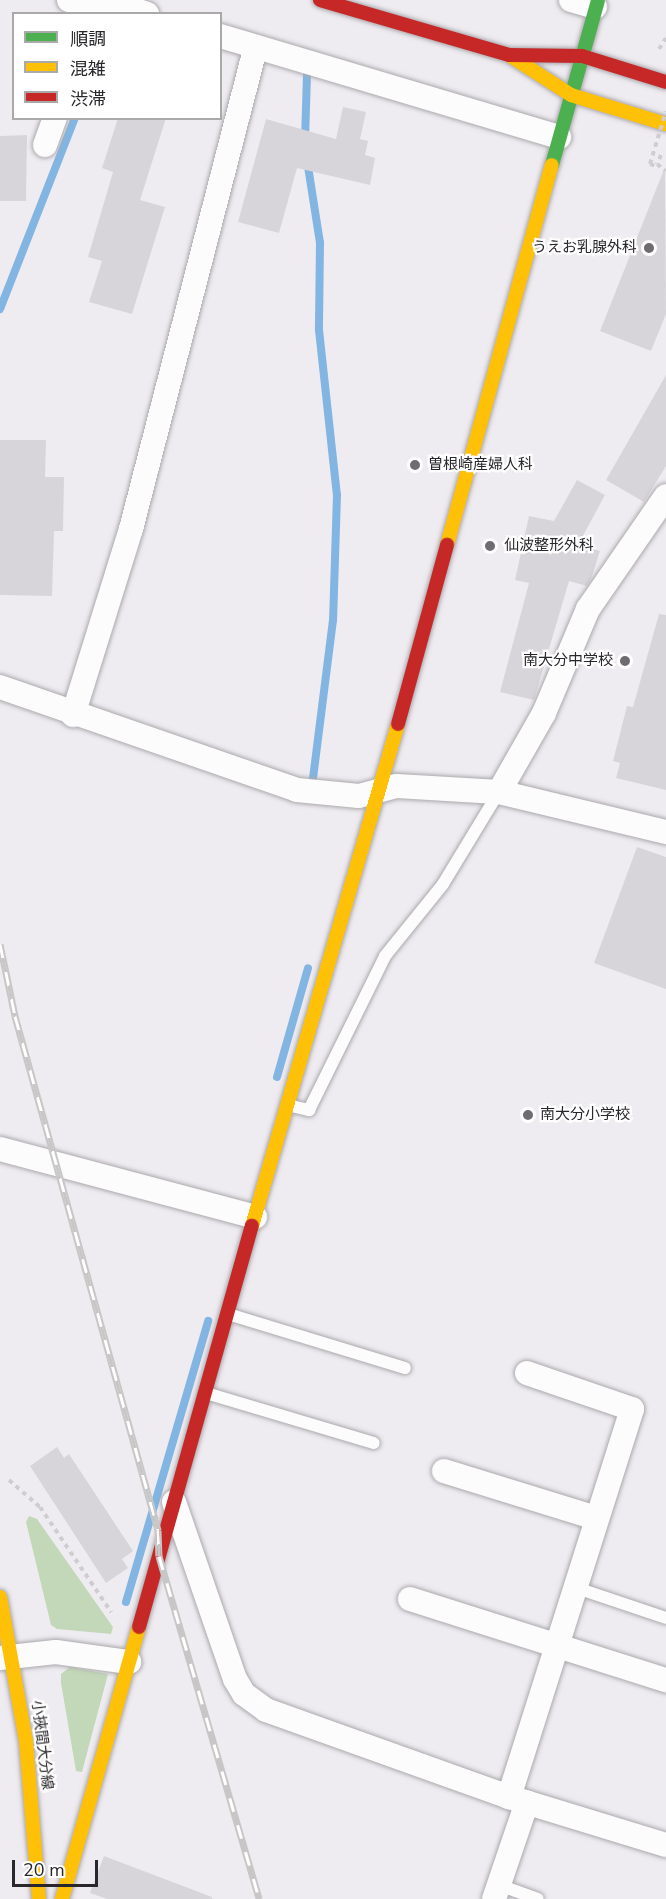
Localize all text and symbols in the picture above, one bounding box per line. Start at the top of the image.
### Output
legend [12,12,222,120]
text: 順調 [70,27,106,51]
text: 混雑 [70,57,106,81]
text: 渋滞 [70,87,106,111]
place label: うえお乳腺外科 [532,239,637,257]
marker: うえお乳腺外科 [642,241,656,255]
marker: 曽根崎産婦人科 [406,456,424,474]
place label: 曽根崎産婦人科 [428,456,533,474]
marker: 仙波整形外科 [481,537,499,555]
place label: 仙波整形外科 [504,537,594,555]
place label: 南大分中学校 [523,652,613,670]
marker: 南大分中学校 [618,654,632,668]
place label: 南大分小学校 [540,1106,630,1124]
marker: 南大分小学校 [521,1108,535,1122]
street label: 小挾間大分線 [28,1699,56,1791]
scale bar [15,1848,100,1886]
text: 20 m [23,1858,65,1882]

